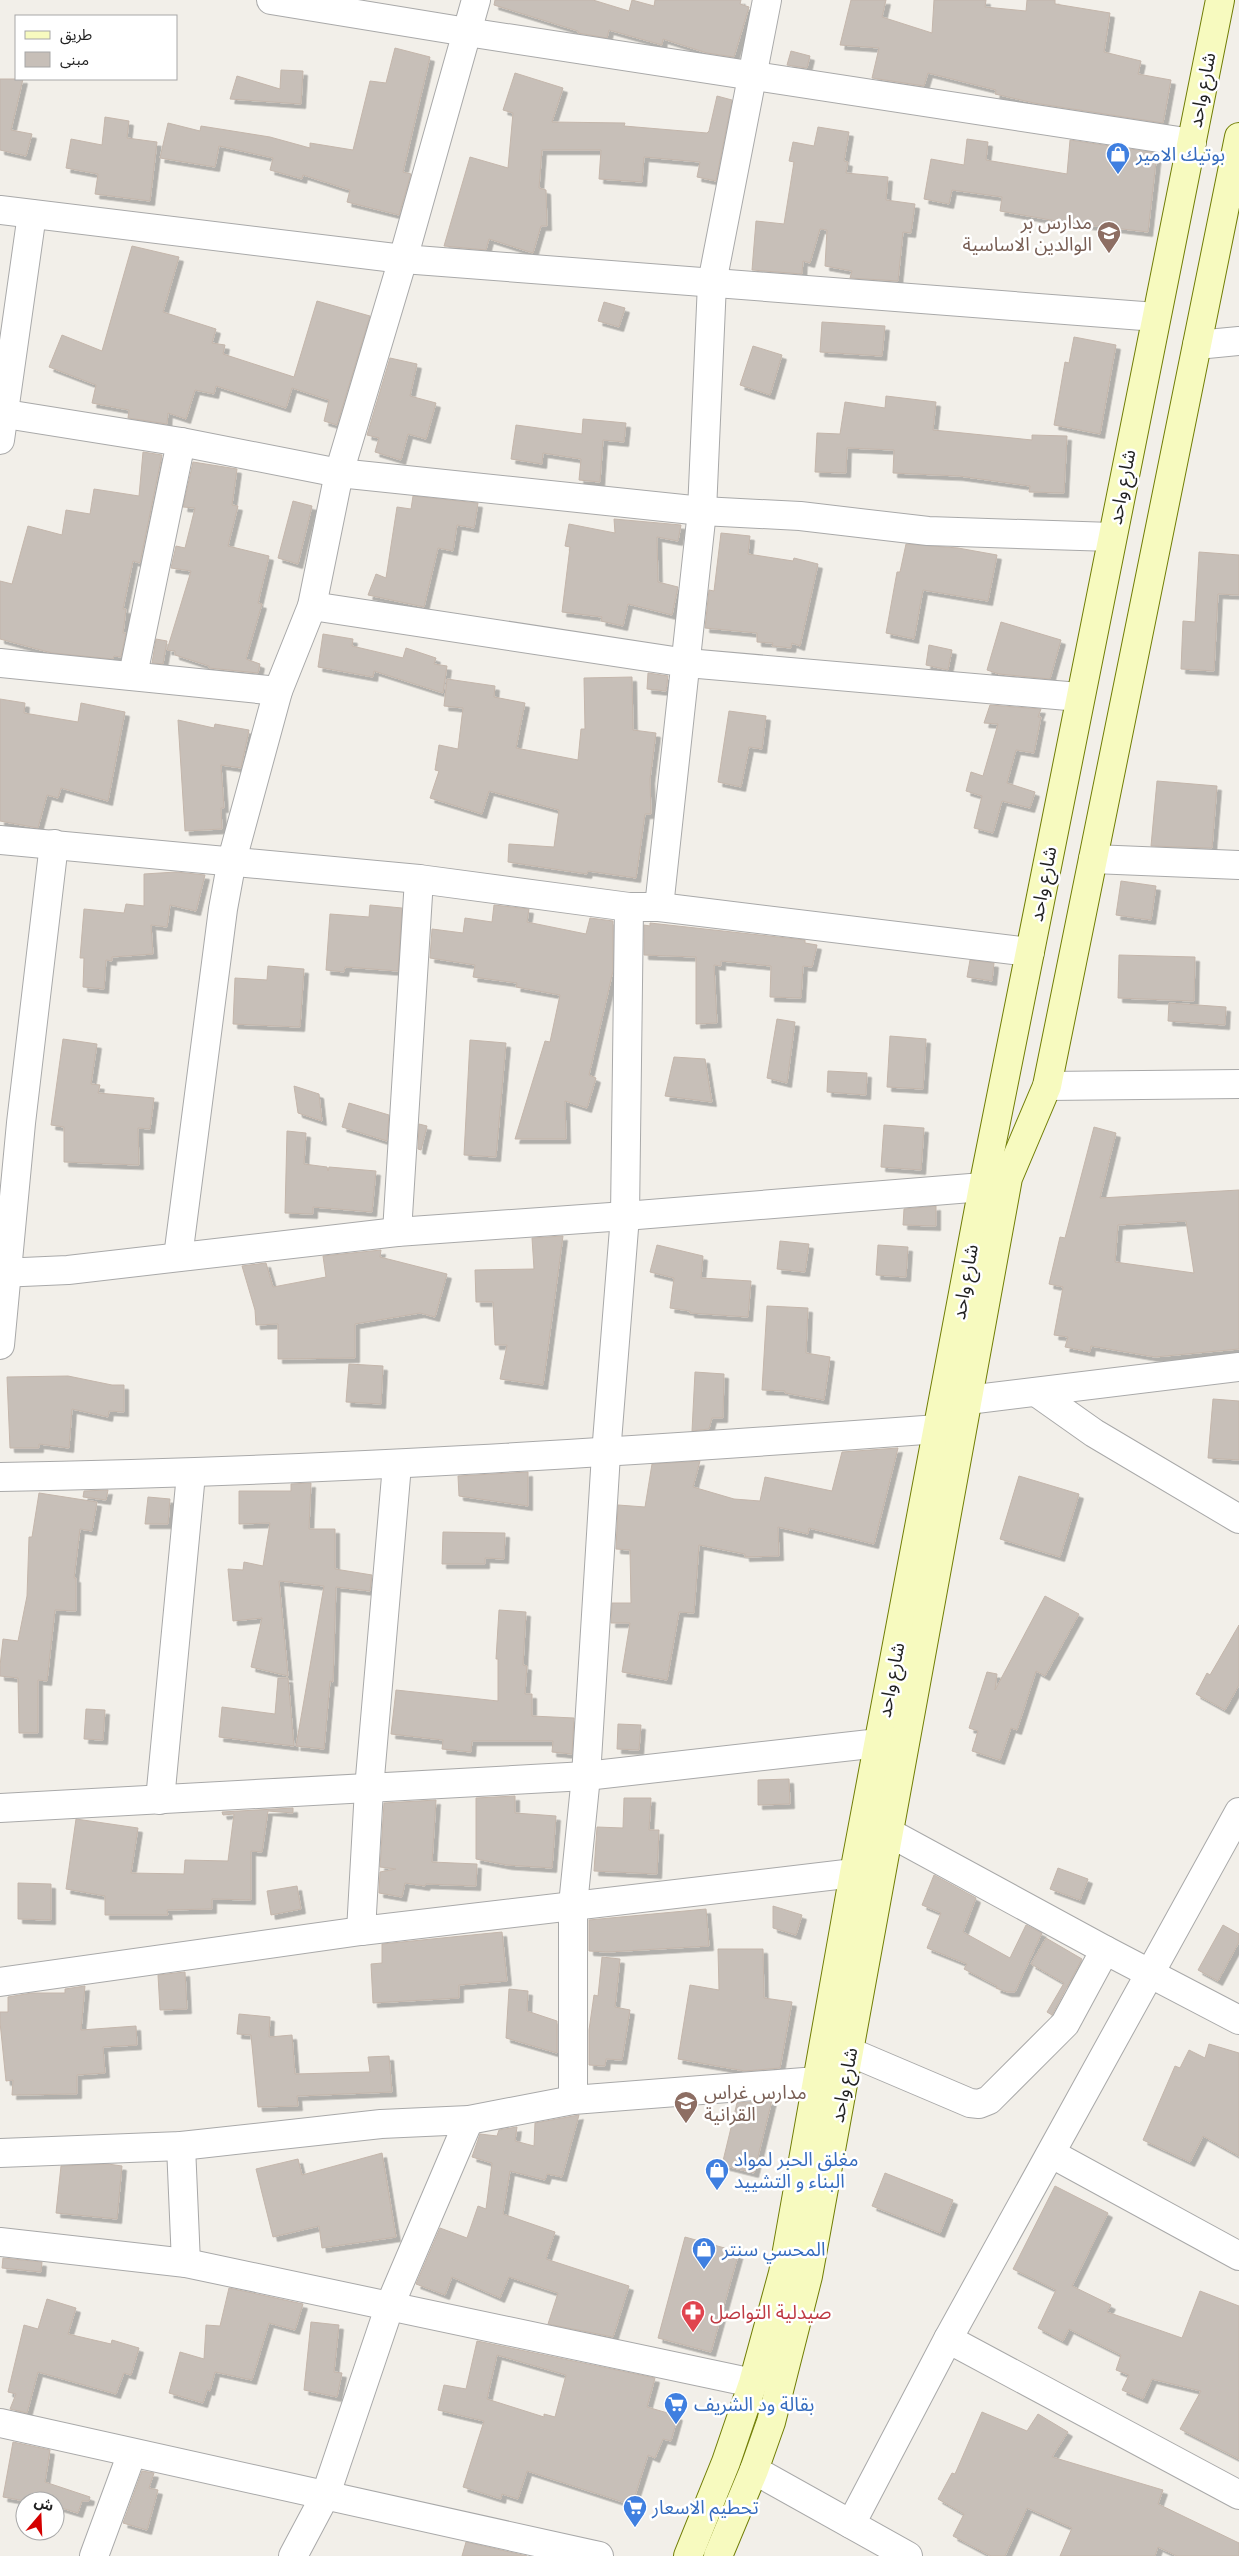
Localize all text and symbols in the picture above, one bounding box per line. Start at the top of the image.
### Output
legend [15,15,178,80]
text: طريق [60,26,92,45]
street label: شارع واحد [1183,50,1223,130]
text: مبنى [60,51,89,69]
shop icon: بوتيك الامير [1105,141,1131,175]
place label: بوتيك الامير [1135,143,1225,166]
place label: مدارس بر الوالدين الاساسية [963,211,1092,256]
school or university icon: مدارس بر الوالدين الاساسية [1096,220,1122,254]
street label: شارع واحد [1103,447,1143,527]
street label: شارع واحد [1024,844,1064,924]
street label: شارع واحد [947,1243,985,1322]
street label: شارع واحد [872,1640,912,1720]
street label: شارع واحد [825,2045,865,2125]
place label: مدارس غراس القرانية [704,2081,807,2126]
school or university icon: مدارس غراس القرانية [673,2090,699,2124]
place label: مغلق الحبر لمواد البناء و التشييد [734,2148,858,2193]
shop icon: مغلق الحبر لمواد البناء و التشييد [704,2157,730,2191]
shop icon: المحسي سنتر [691,2236,717,2270]
place label: المحسي سنتر [721,2238,825,2264]
pharmacy icon: صيدلية التواصل [680,2299,706,2333]
place label: صيدلية التواصل [710,2301,831,2324]
supermarket icon: بقالة ود الشريف [663,2391,689,2425]
place label: بقالة ود الشريف [694,2393,814,2416]
north arrow [15,2491,65,2541]
text: ش [32,2493,56,2515]
supermarket icon: تحطيم الاسعار [622,2494,648,2528]
place label: تحطيم الاسعار [651,2496,759,2522]

